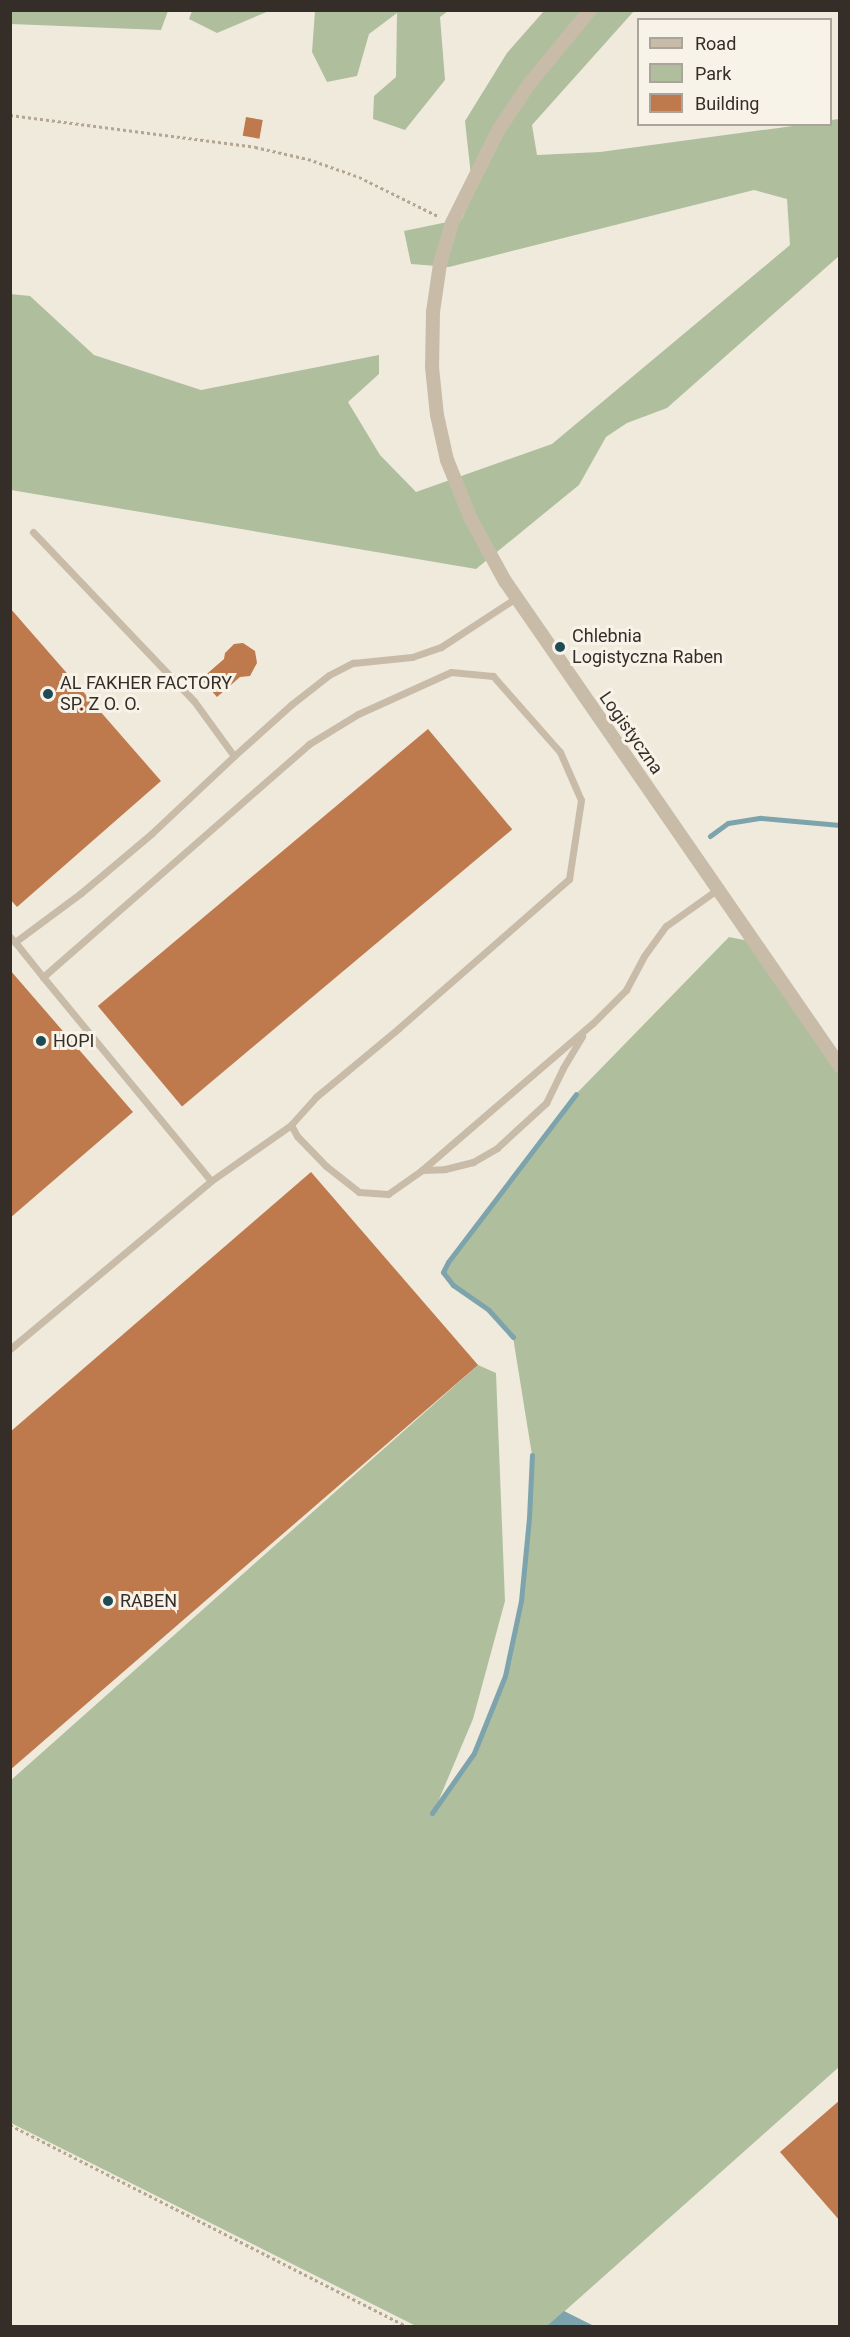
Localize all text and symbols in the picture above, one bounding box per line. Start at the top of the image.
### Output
legend [637,18,832,126]
text: Road [695,33,736,54]
text: Park [695,63,731,84]
text: Building [695,93,759,114]
place label: Chlebnia Logistyczna Raben [572,626,723,668]
marker: Chlebnia Logistyczna Raben [553,640,567,654]
place label: AL FAKHER FACTORY SP. Z O. O. [60,673,232,716]
marker: AL FAKHER FACTORY SP. Z O. O. [41,687,55,701]
street label: Logistyczna [595,687,667,779]
place label: HOPI [53,1030,94,1052]
marker: HOPI [34,1034,48,1048]
place label: RABEN [120,1590,177,1612]
marker: RABEN [101,1594,115,1608]

